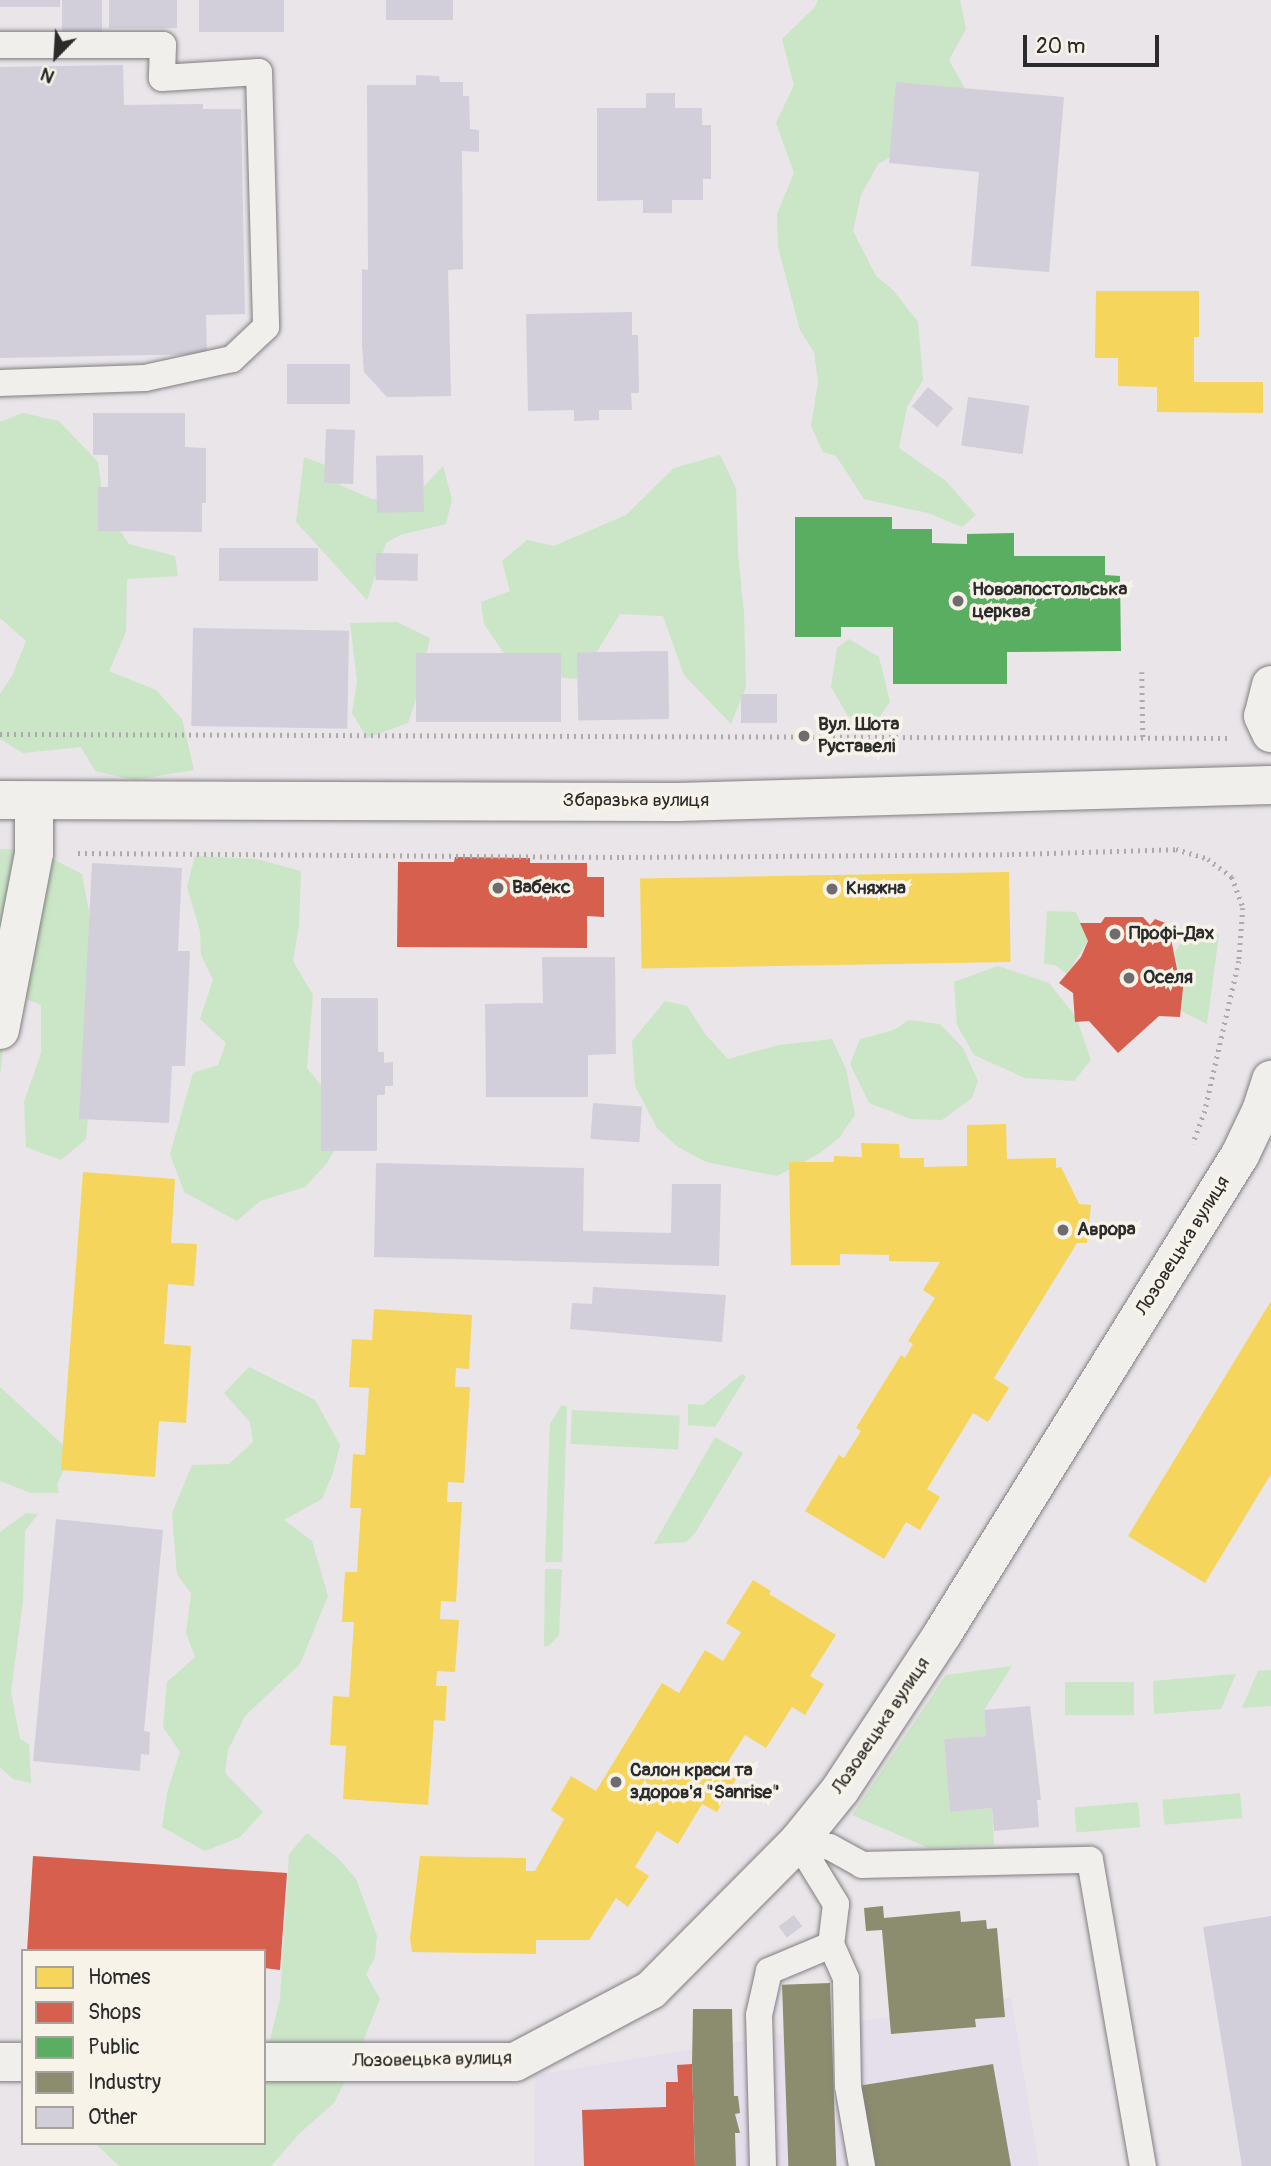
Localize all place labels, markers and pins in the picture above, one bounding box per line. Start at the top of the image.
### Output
place label: Новоапостольська церква [972,579,1127,623]
marker: Новоапостольська церква [950,593,966,609]
place label: Вул. Шота Руставелі [818,714,899,758]
marker: Вул. Шота Руставелі [796,728,812,744]
place label: Вабекс [512,877,571,899]
place label: Княжна [846,878,906,900]
marker: Вабекс [490,880,506,896]
marker: Княжна [824,881,840,897]
place label: Профі-Дах [1129,923,1214,945]
marker: Профі-Дах [1107,926,1123,942]
place label: Оселя [1143,967,1193,989]
marker: Оселя [1121,970,1137,986]
place label: Аврора [1077,1219,1136,1241]
marker: Аврора [1055,1222,1071,1238]
place label: Салон краси та здоров'я "Sanrise" [630,1760,780,1804]
marker: Салон краси та здоров'я "Sanrise" [608,1774,624,1790]

